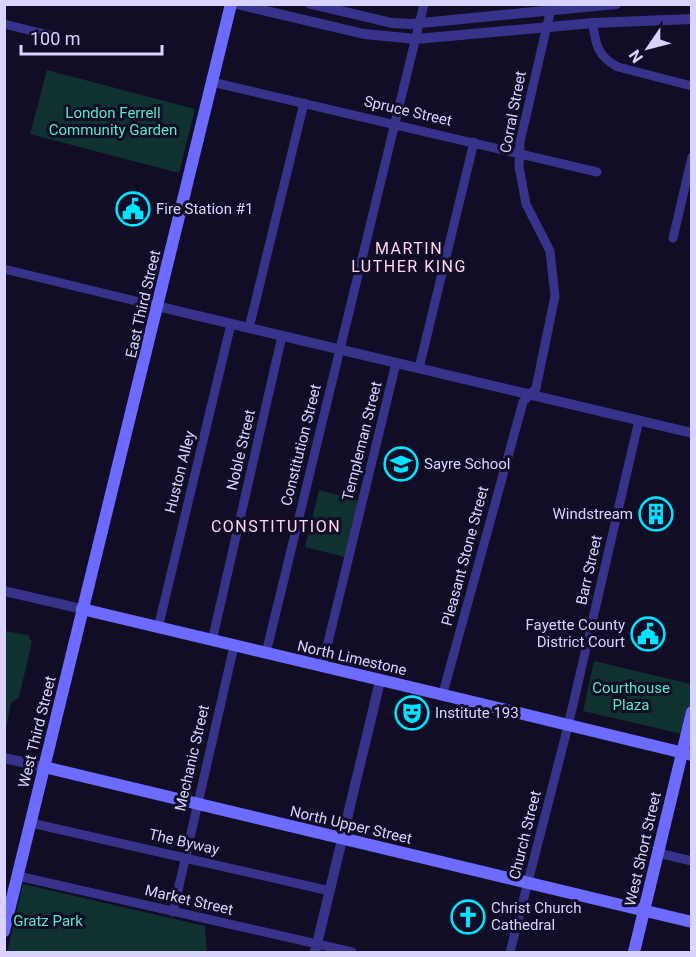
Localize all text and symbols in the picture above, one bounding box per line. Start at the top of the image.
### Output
scale bar [21,18,162,56]
north arrow [618,18,678,78]
text: 100 m [30,28,81,49]
text: N [625,46,647,66]
street label: Corral Street [496,69,530,155]
street label: Spruce Street [362,92,454,130]
park label: London Ferrell Community Garden [49,104,177,139]
public building icon: Fire Station #1 [115,191,151,227]
place label: Fire Station #1 [156,200,253,218]
district label: MARTIN LUTHER KING [351,239,467,276]
street label: East Third Street [122,248,164,360]
street label: Templeman Street [338,379,386,502]
street label: Constitution Street [277,382,325,508]
street label: Noble Street [223,408,259,492]
street label: Huston Alley [161,429,199,515]
school or university icon: Sayre School [383,446,419,482]
place label: Sayre School [424,455,510,473]
street label: Pleasant Stone Street [438,484,492,628]
building icon: Windstream [638,496,674,532]
place label: Windstream [552,505,633,523]
district label: CONSTITUTION [211,517,341,536]
street label: Barr Street [572,533,606,607]
place label: Fayette County District Court [526,616,625,651]
public building icon: Fayette County District Court [630,616,666,652]
street label: North Limestone [296,637,408,679]
street label: West Third Street [14,674,60,790]
park label: Courthouse Plaza [592,679,670,714]
theatre icon: Institute 193 [394,695,430,731]
street label: Mechanic Street [171,703,213,813]
place label: Institute 193 [435,704,519,722]
street label: Church Street [505,789,545,881]
street label: West Short Street [621,790,665,908]
street label: North Upper Street [288,802,414,848]
street label: The Byway [147,825,221,859]
street label: Market Street [143,881,235,919]
church icon: Christ Church Cathedral [450,899,486,935]
place label: Christ Church Cathedral [491,899,581,934]
park label: Gratz Park [13,912,83,930]

